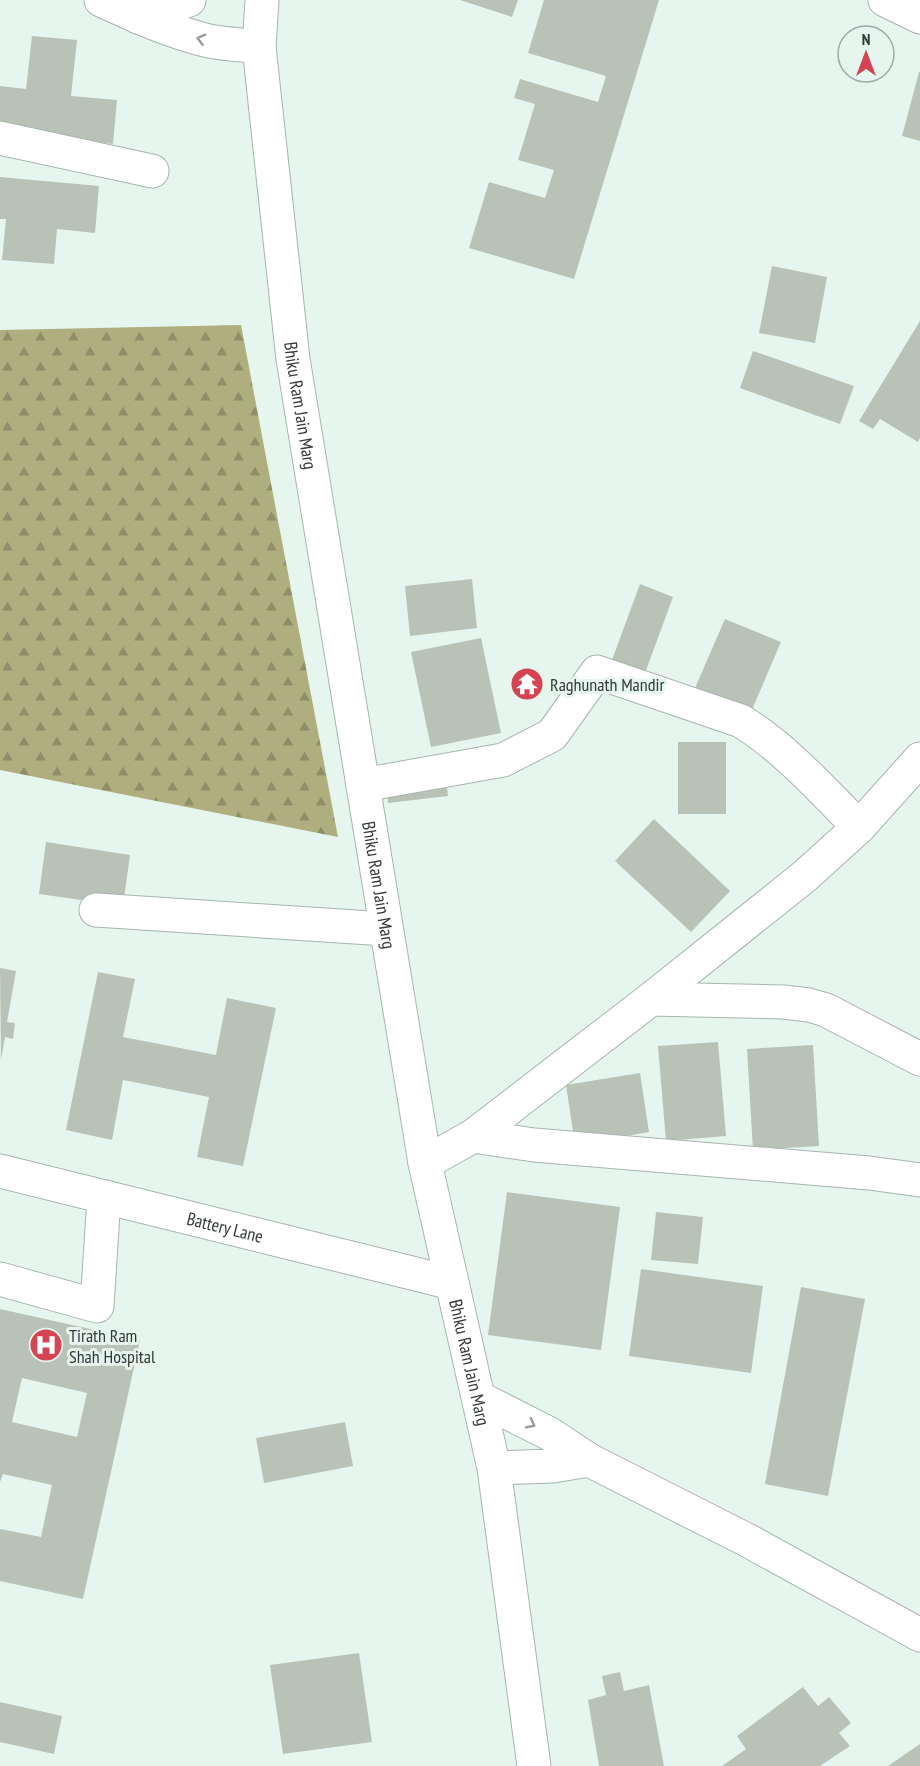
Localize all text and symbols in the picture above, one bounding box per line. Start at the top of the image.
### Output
north arrow [836,24,896,84]
text: N [862,29,870,49]
one-way arrow [197,33,207,46]
street label: Bhiku Ram Jain Marg [280,340,322,471]
temple icon: Raghunath Mandir [509,666,545,702]
place label: Raghunath Mandir [550,673,664,696]
street label: Bhiku Ram Jain Marg [358,820,401,950]
street label: Battery Lane [185,1206,266,1247]
street label: Bhiku Ram Jain Marg [445,1297,496,1428]
place label: Tirath Ram Shah Hospital [69,1324,156,1368]
hospital icon: Tirath Ram Shah Hospital [28,1327,64,1363]
one-way arrow [525,1417,536,1429]

